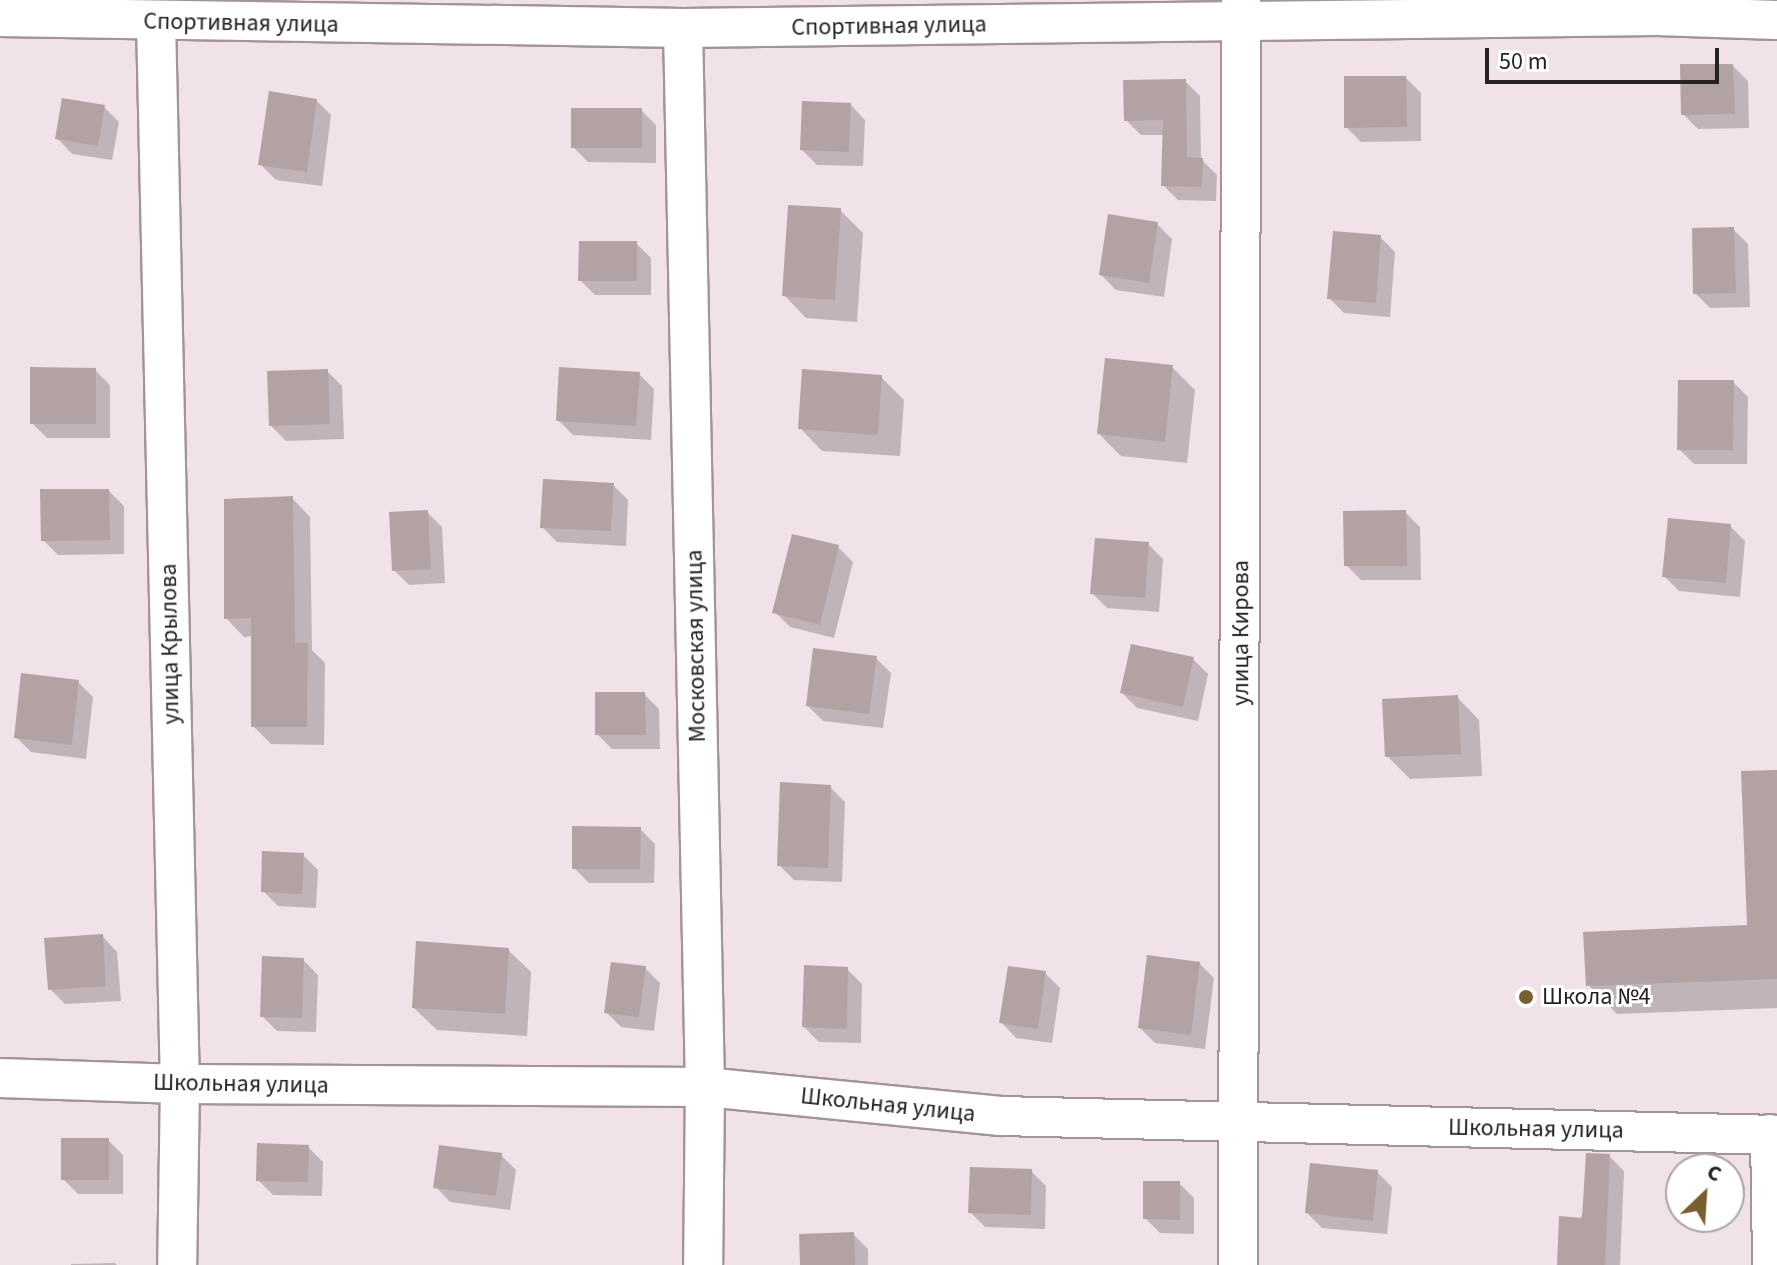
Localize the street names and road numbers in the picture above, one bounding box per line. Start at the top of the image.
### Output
street label: Спортивная улица [143,7,339,39]
street label: Спортивная улица [791,10,987,42]
street label: Московская улица [680,549,712,743]
street label: улица Кирова [1227,560,1255,706]
street label: улица Крылова [154,563,186,725]
street label: Школьная улица [153,1068,329,1100]
street label: Школьная улица [799,1081,977,1129]
street label: Школьная улица [1448,1113,1624,1145]

